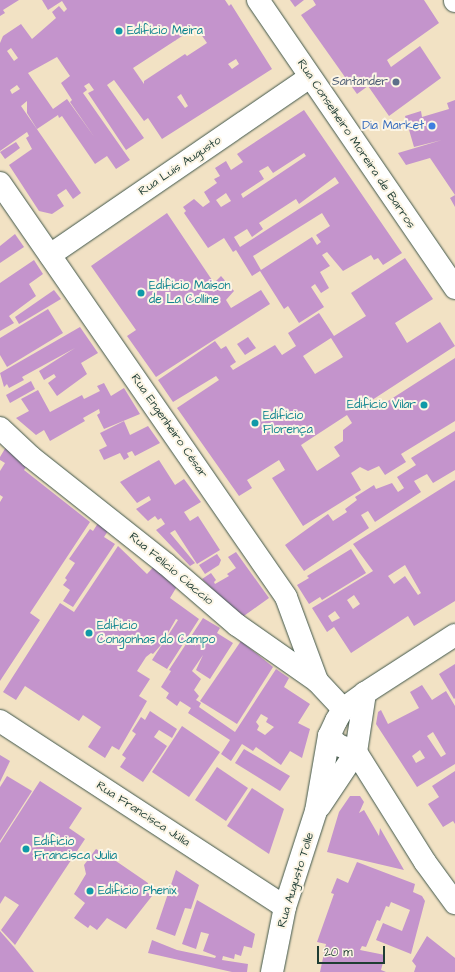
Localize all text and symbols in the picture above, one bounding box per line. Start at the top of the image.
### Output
place label: Edifício Meira [127,24,203,38]
marker: Edifício Meira [114,26,124,36]
street label: Rua Conselheiro Moreira de Barros [294,57,418,231]
place label: Santander [332,75,388,89]
marker: Santander [391,77,401,87]
place label: Dia Market [362,119,424,133]
marker: Dia Market [427,121,437,131]
street label: Rua Luis Augusto [136,133,224,199]
place label: Edifício Maison de La Colline [149,279,231,307]
marker: Edifício Maison de La Colline [136,288,146,298]
street label: Rua Engenheiro César [128,371,210,481]
place label: Edifício Vilar [347,398,416,412]
marker: Edifício Vilar [419,400,429,410]
place label: Edifício Florença [263,409,313,437]
marker: Edifício Florença [250,418,260,428]
street label: Rua Felício Ciaccio [126,530,216,608]
place label: Edifício Congonhas do Campo [97,619,215,647]
marker: Edifício Congonhas do Campo [84,628,94,638]
street label: Rua Francisca Júlia [93,778,193,850]
street label: Rua Augusto Tolle [275,831,317,929]
place label: Edifício Francisca Julia [34,835,117,863]
marker: Edifício Francisca Julia [21,844,31,854]
place label: Edifício Phenix [98,884,177,898]
marker: Edifício Phenix [85,886,95,896]
scale bar [319,938,387,964]
text: 20 m [324,944,353,961]

